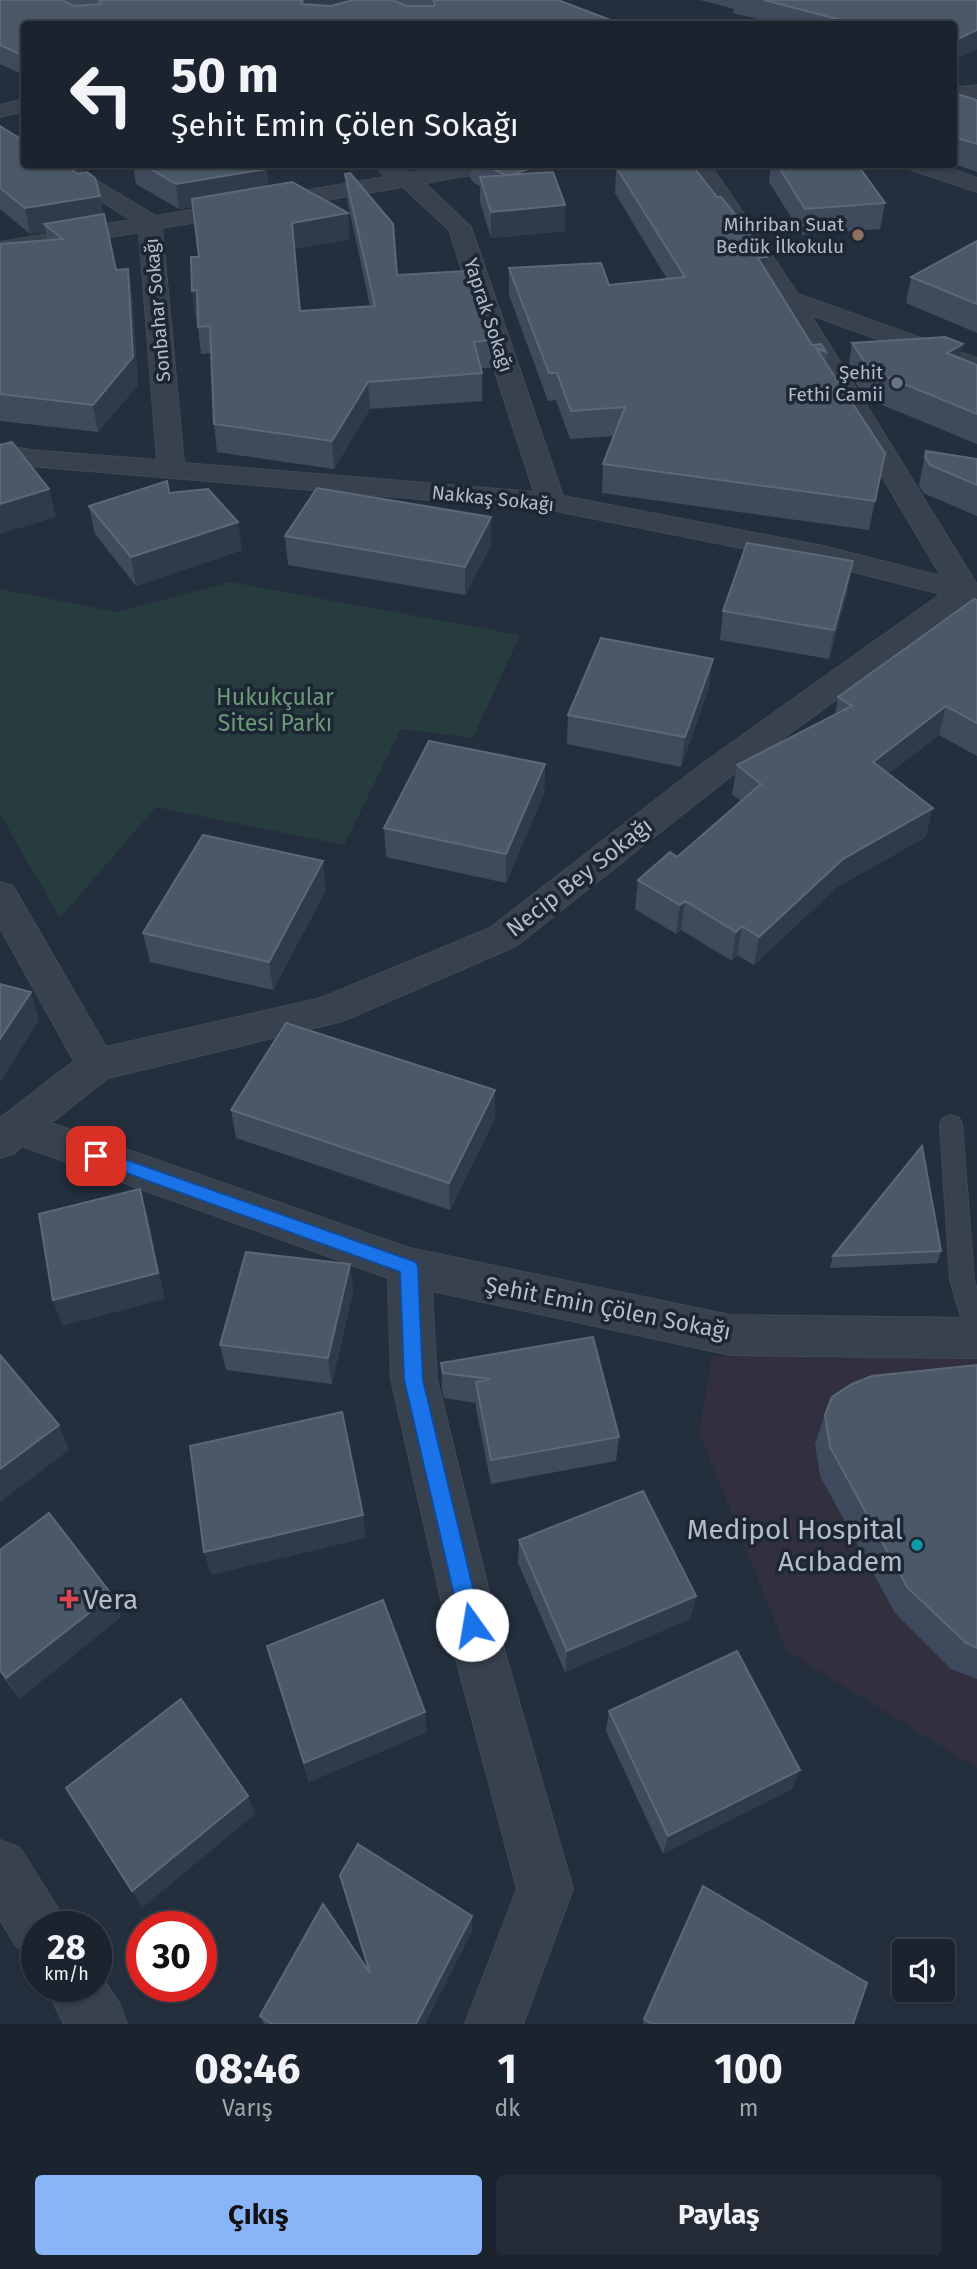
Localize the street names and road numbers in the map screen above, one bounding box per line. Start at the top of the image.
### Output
street label: Sonbahar Sokağı [140,237,175,383]
street label: Yaprak Sokağı [459,255,518,375]
street label: Nakkaş Sokağı [431,481,555,516]
street label: Necip Bey Sokağı [500,811,658,943]
street label: Şehit Emin Çölen Sokağı [483,1270,733,1346]

